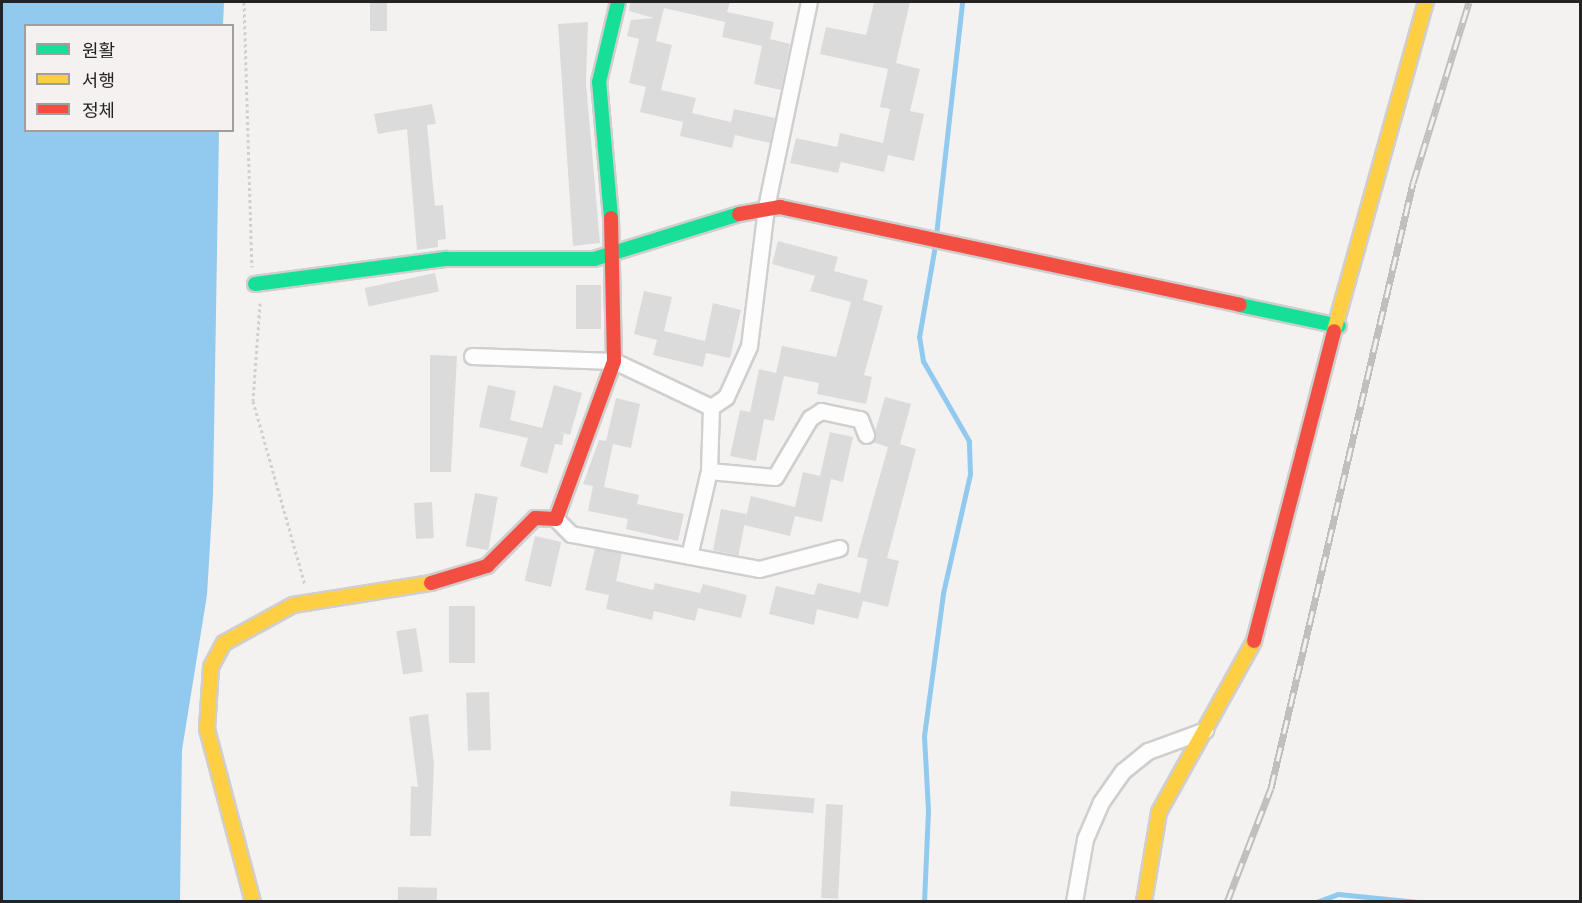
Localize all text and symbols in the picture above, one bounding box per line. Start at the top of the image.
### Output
legend [24,24,234,132]
text: 원활 [82,39,115,61]
text: 서행 [82,69,115,91]
text: 정체 [82,99,115,121]

